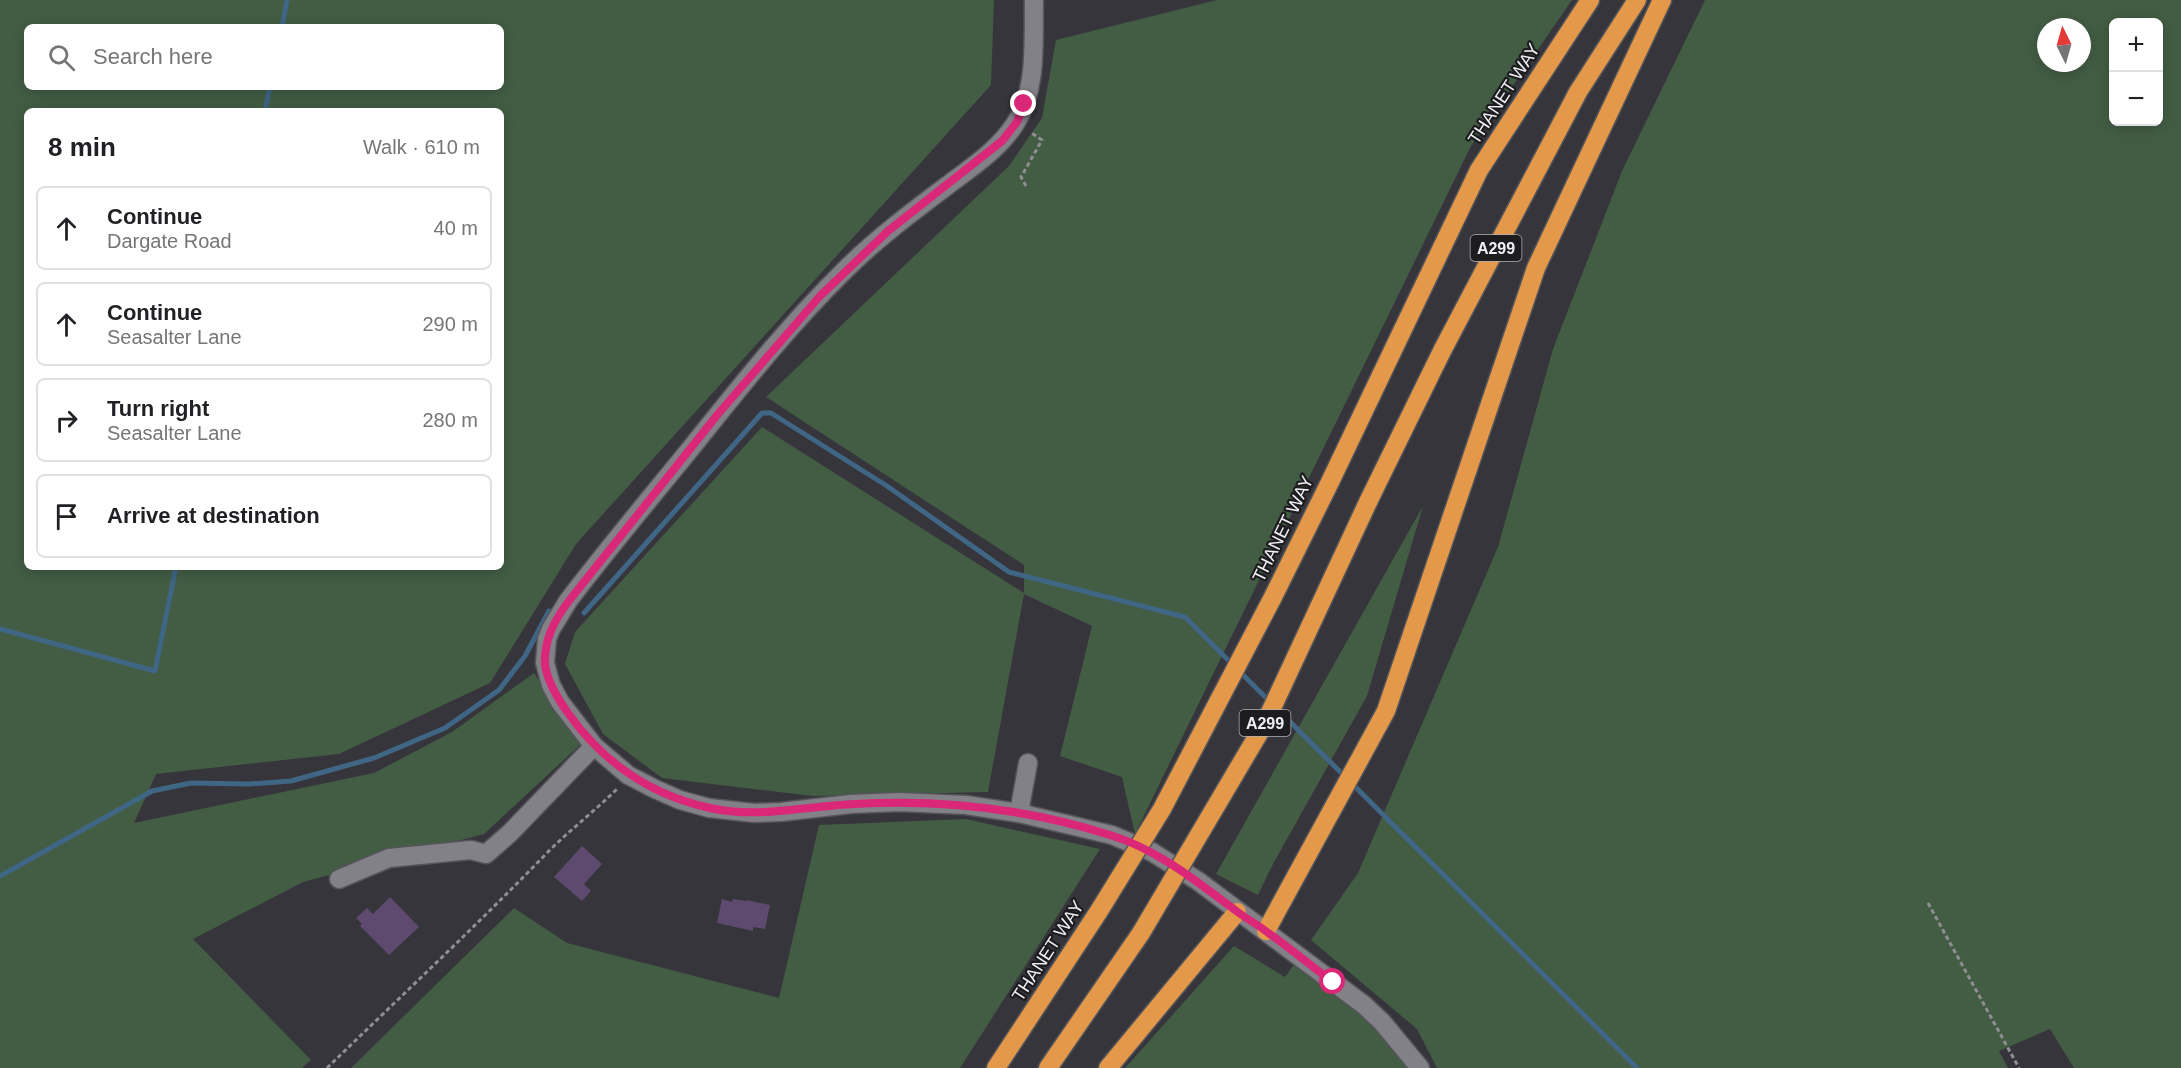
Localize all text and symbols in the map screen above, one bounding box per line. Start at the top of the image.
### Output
north arrow [2037,18,2091,72]
map controls [2109,18,2163,126]
button: + [2109,18,2163,72]
search box [24,24,504,90]
street label: THANET WAY [1464,40,1544,148]
icon: search [45,41,78,74]
text: Search here [93,44,213,69]
button: − [2109,72,2163,126]
route end [1010,90,1036,116]
text: 8 min [48,132,116,162]
text: Walk · 610 m [363,136,480,158]
text: Continue [107,204,202,229]
icon: ahead [50,212,83,245]
text: 40 m [434,217,478,239]
text: Dargate Road [107,230,232,252]
road number: A299 [1470,235,1522,261]
text: Continue [107,300,202,325]
icon: ahead [50,308,83,341]
text: 290 m [422,313,478,335]
text: Seasalter Lane [107,326,242,348]
text: Turn right [107,396,209,421]
icon: right [50,404,83,437]
text: 280 m [422,409,478,431]
text: Seasalter Lane [107,422,242,444]
street label: THANET WAY [1249,473,1317,585]
icon: arrive [50,500,83,533]
text: Arrive at destination [107,503,320,528]
road number: A299 [1240,710,1290,736]
street label: THANET WAY [1008,897,1088,1005]
route start [1319,968,1345,994]

